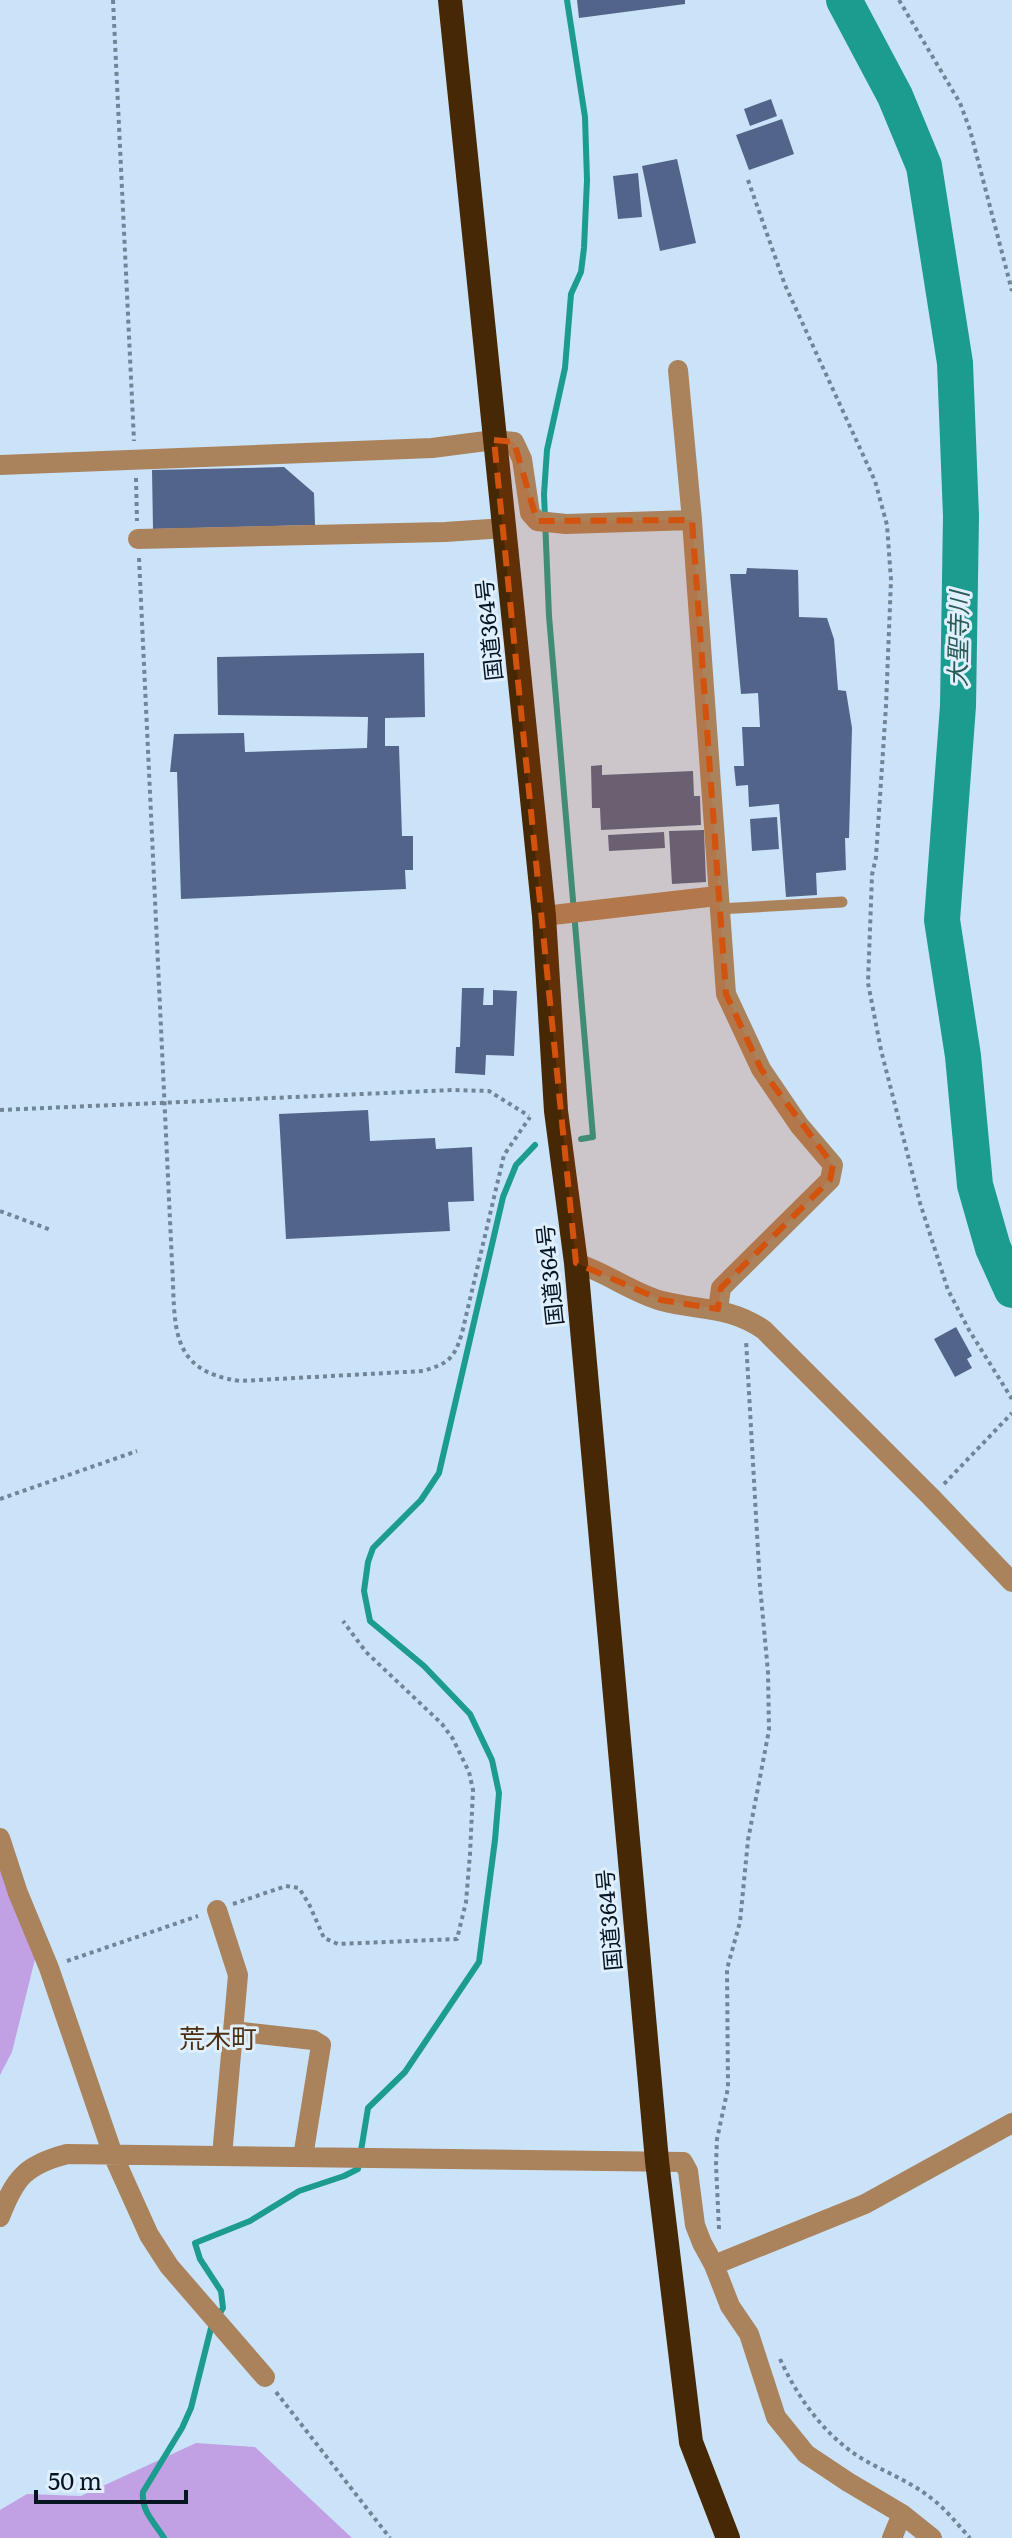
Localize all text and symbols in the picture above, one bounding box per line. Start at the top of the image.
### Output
street label: 国道364号 [466,578,509,683]
water label: 大聖寺川 [938,588,975,687]
street label: 国道364号 [527,1223,570,1328]
street label: 国道364号 [587,1868,628,1972]
district label: 荒木町 [179,2017,257,2056]
scale bar [36,2454,186,2504]
text: 50 m [48,2462,102,2497]

